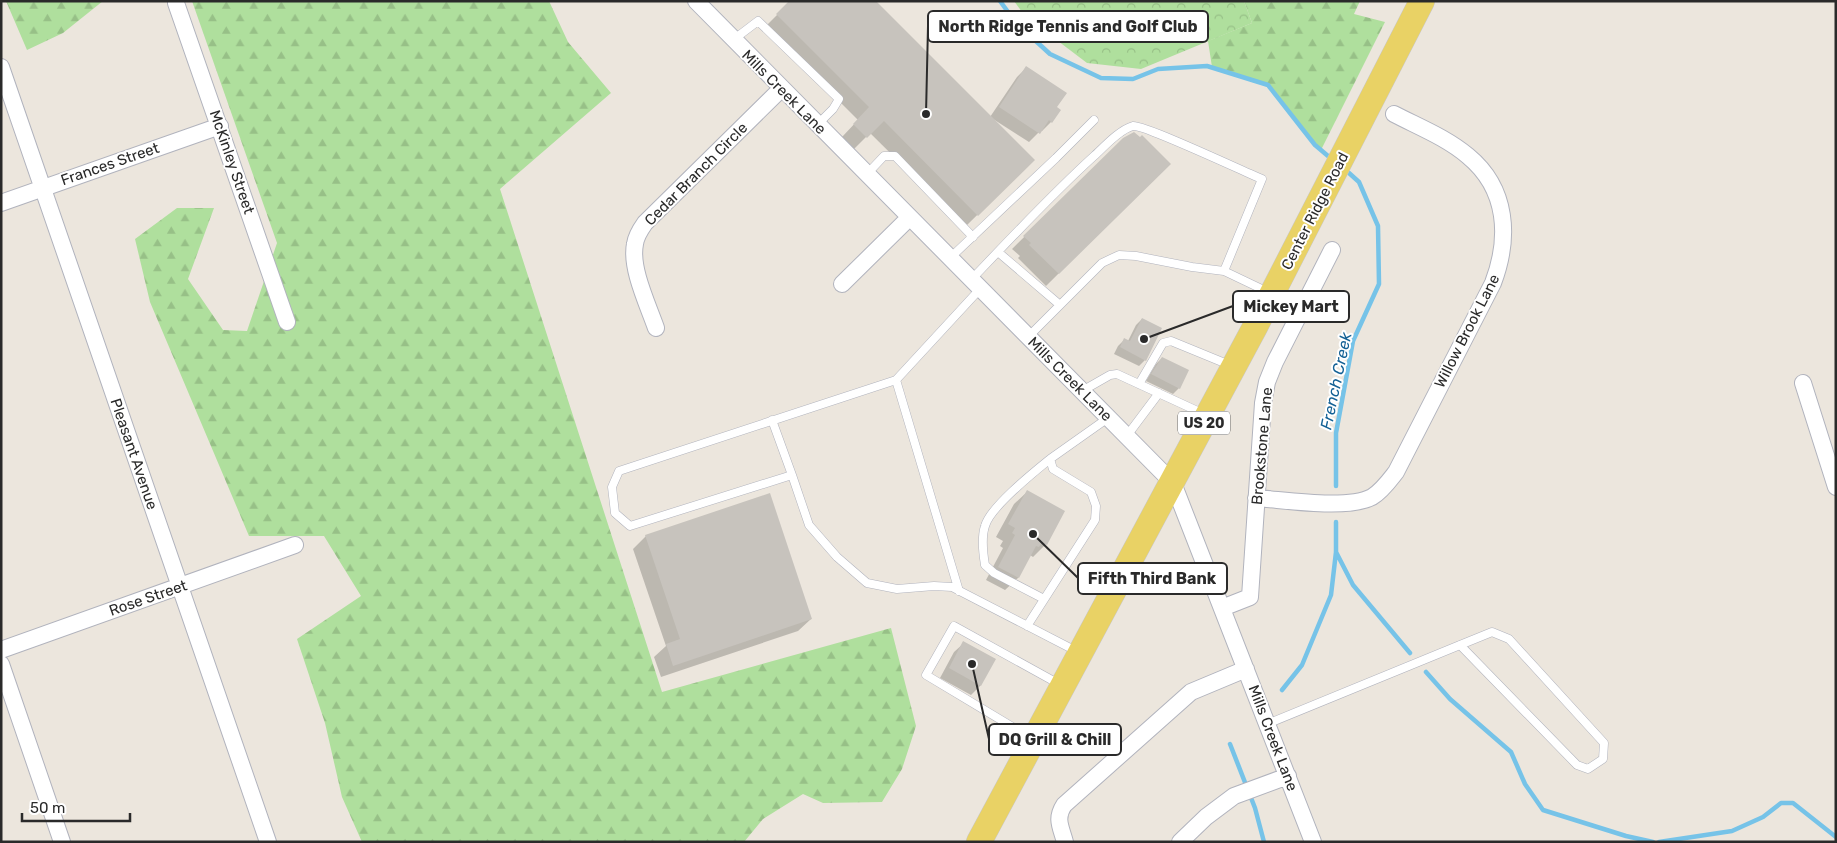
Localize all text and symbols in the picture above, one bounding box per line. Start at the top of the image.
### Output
callout: North Ridge Tennis and Golf Club [928,11,1208,42]
text: North Ridge Tennis and Golf Club [938,17,1198,36]
street label: Mills Creek Lane [738,46,830,138]
street label: McKinley Street [206,108,258,216]
street label: Cedar Branch Circle [641,119,751,229]
street label: Frances Street [58,139,162,189]
street label: Center Ridge Road [1278,149,1352,273]
street label: Willow Brook Lane [1431,271,1503,391]
callout: Mickey Mart [1233,291,1349,322]
text: Mickey Mart [1243,297,1339,316]
water label: French Creek [1316,330,1356,431]
street label: Mills Creek Lane [1024,333,1116,425]
street label: Brookstone Lane [1248,386,1276,506]
street label: Pleasant Avenue [107,396,161,512]
road number: US 20 [1178,412,1230,434]
callout: Fifth Third Bank [1078,563,1227,594]
text: Fifth Third Bank [1088,569,1217,588]
street label: Rose Street [107,576,190,620]
street label: Mills Creek Lane [1245,683,1301,793]
callout: DQ Grill & Chill [989,724,1121,755]
text: DQ Grill & Chill [999,730,1111,749]
scale bar [22,790,130,822]
text: 50 m [30,799,65,817]

